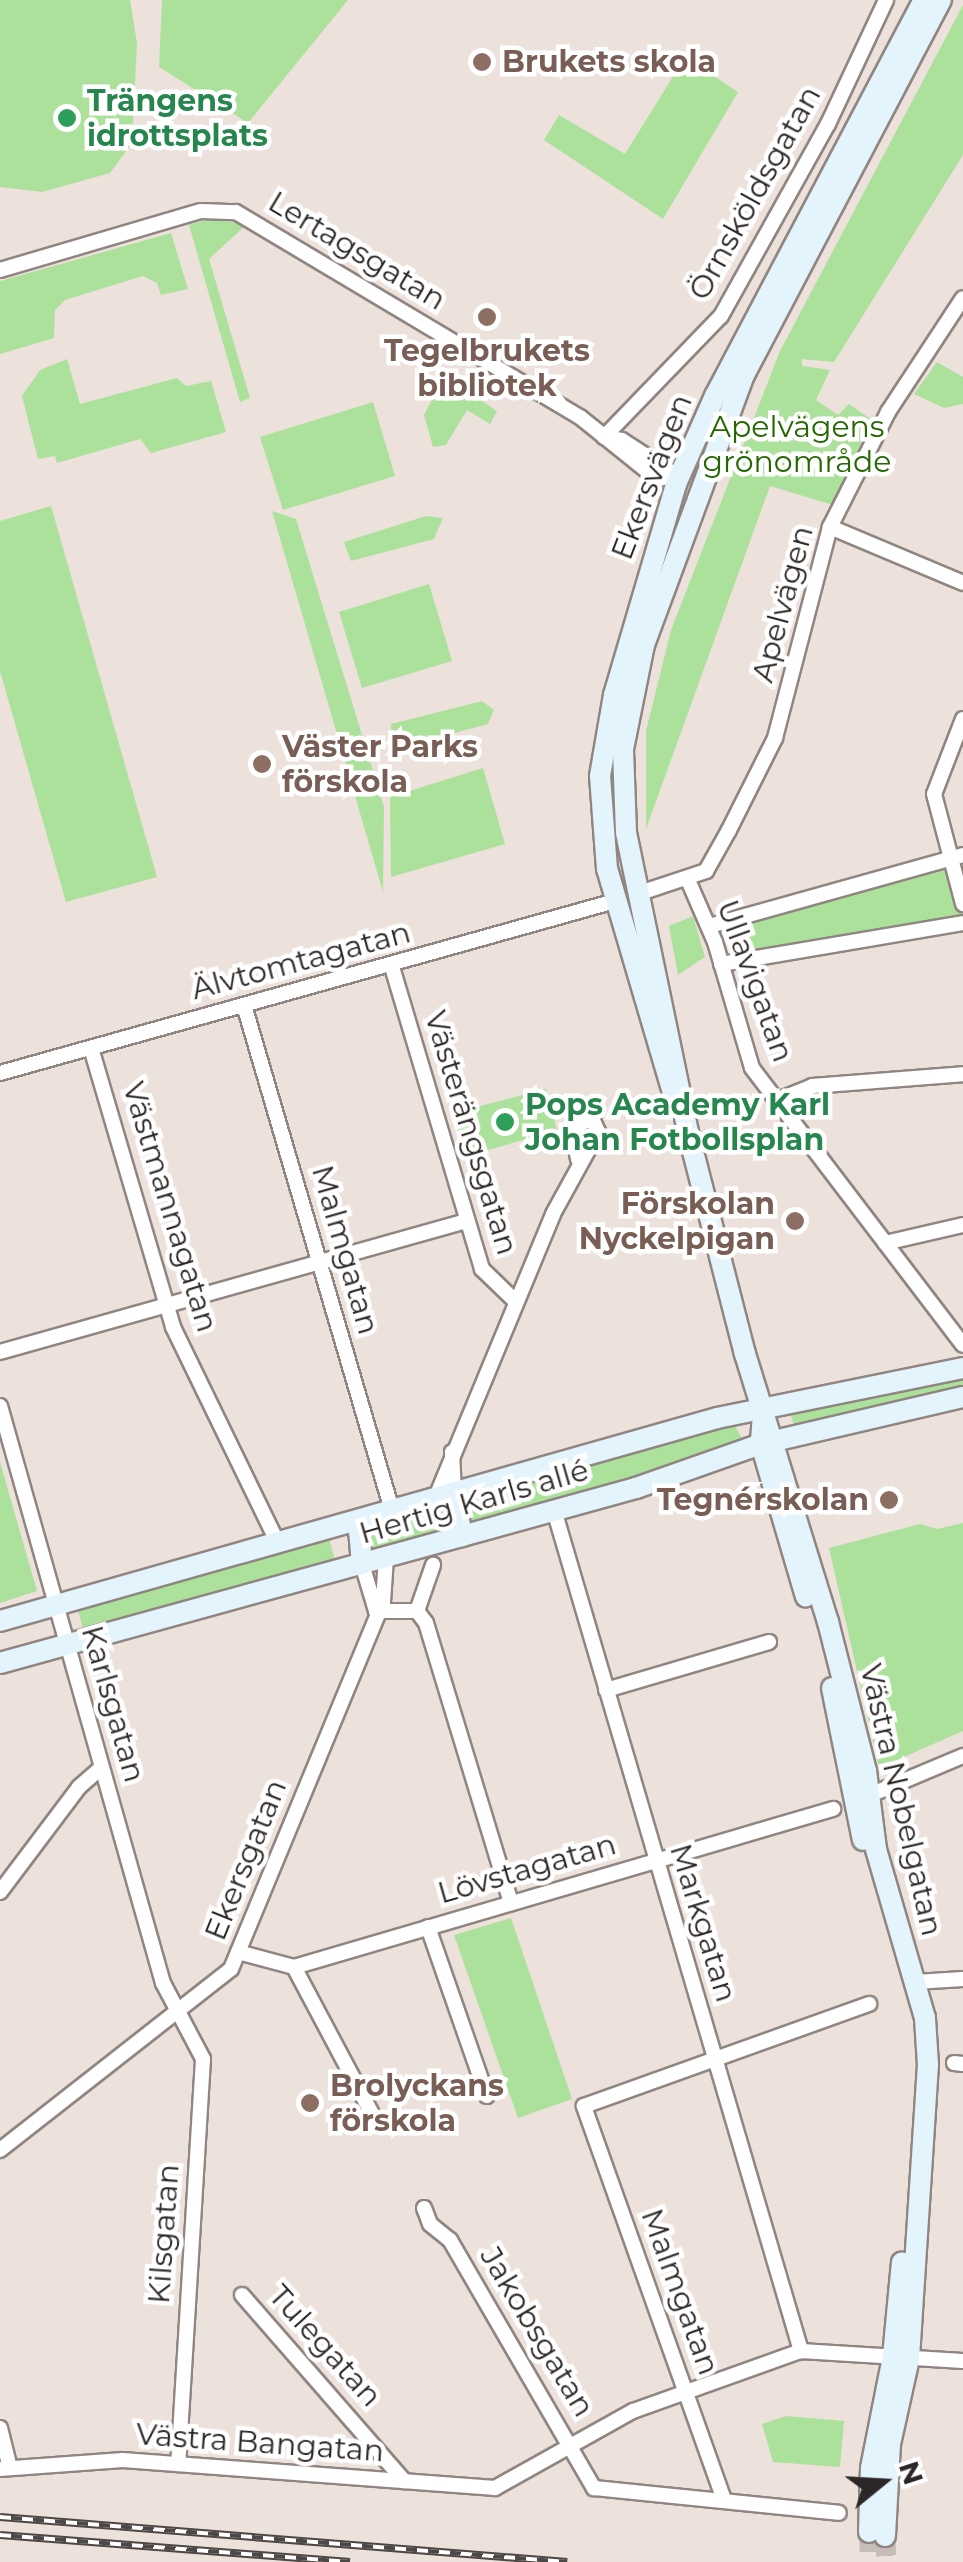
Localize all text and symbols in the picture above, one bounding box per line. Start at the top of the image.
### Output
place label: Brukets skola [502,44,716,80]
marker: Brukets skola [471,51,493,73]
street label: Örnsköldsgatan [681,80,829,306]
place label: Trängens idrottsplats [87,83,268,154]
marker: Trängens idrottsplats [56,107,78,129]
street label: Lertagsgatan [262,184,452,318]
marker: Tegelbrukets bibliotek [476,306,498,328]
place label: Tegelbrukets bibliotek [384,333,590,404]
street label: Ekersvägen [604,389,700,565]
park label: Apelvägens grönområde [703,409,891,480]
street label: Apelvägen [745,522,821,686]
place label: Väster Parks förskola [282,729,478,800]
marker: Väster Parks förskola [251,753,273,775]
street label: Ullavigatan [709,895,801,1067]
street label: Älvtomtagatan [187,914,415,1008]
street label: Västerängsgatan [417,1007,525,1259]
street label: Västmannagatan [115,1078,225,1336]
place label: Pops Academy Karl Johan Fotbollsplan [525,1087,830,1158]
marker: Pops Academy Karl Johan Fotbollsplan [494,1111,516,1133]
street label: Malmgatan [304,1161,386,1339]
place label: Förskolan Nyckelpigan [579,1186,775,1256]
marker: Förskolan Nyckelpigan [784,1210,806,1232]
street label: Hertig Karls allé [355,1452,593,1552]
place label: Tegnérskolan [657,1482,869,1518]
marker: Tegnérskolan [878,1489,900,1511]
street label: Karlsgatan [74,1622,152,1786]
street label: Västra Nobelgatan [852,1661,950,1939]
street label: Ekersgatan [197,1774,295,1946]
street label: Lövstagatan [434,1826,620,1912]
street label: Markgatan [662,1840,744,2006]
place label: Brolyckans förskola [330,2068,504,2138]
marker: Brolyckans förskola [299,2092,321,2114]
street label: Kilsgatan [141,2163,187,2305]
street label: Malmgatan [633,2204,727,2380]
street label: Jakobsgatan [472,2241,602,2423]
street label: Tulegatan [261,2278,389,2414]
street label: Västra Bangatan [135,2416,385,2470]
north arrow [833,2432,933,2532]
text: N [892,2457,931,2489]

